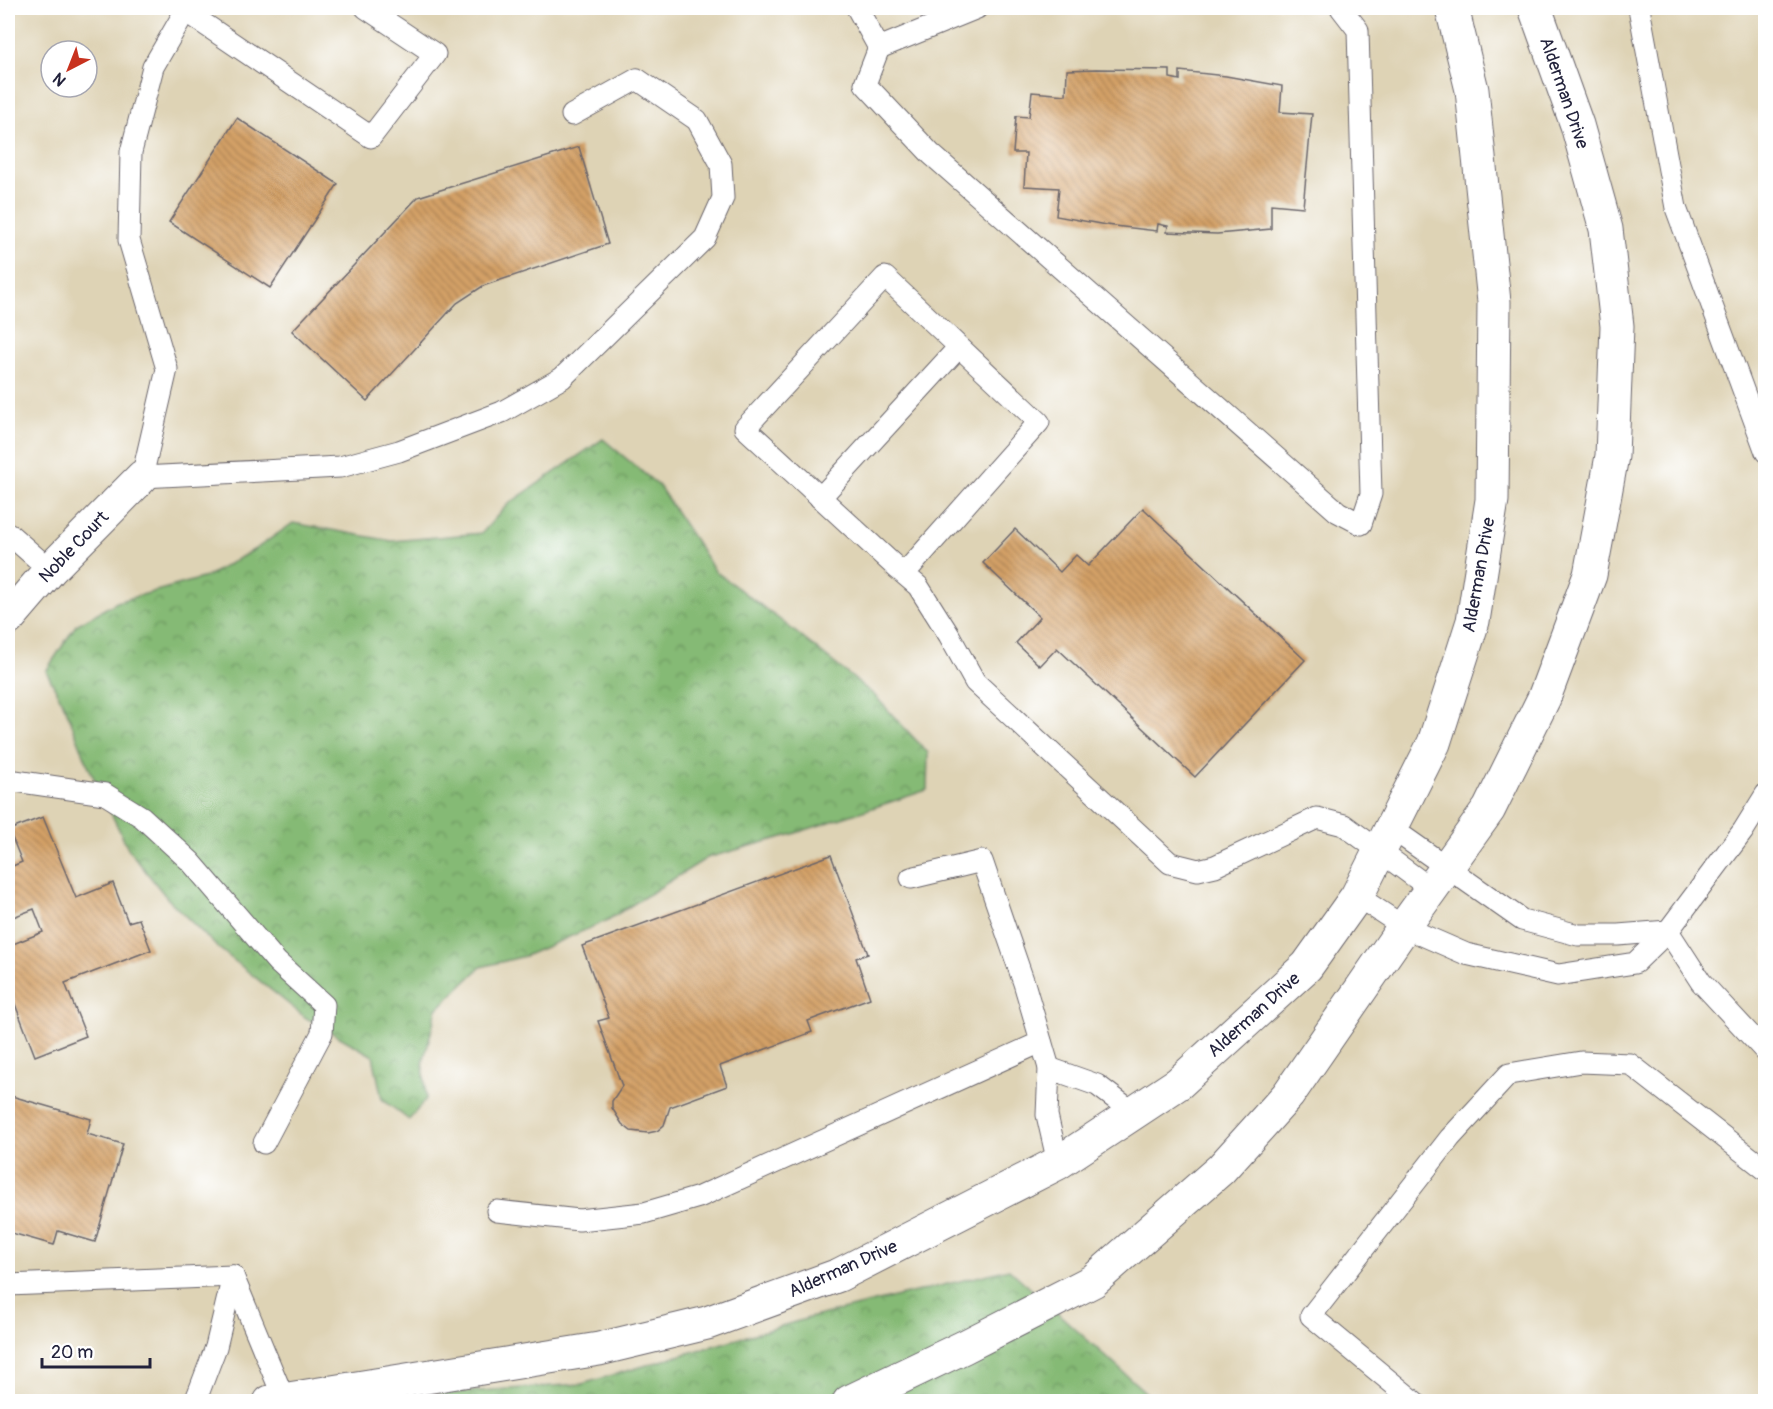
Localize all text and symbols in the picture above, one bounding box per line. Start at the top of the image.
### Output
street label: Alderman Drive [1534,34,1594,152]
north arrow [39,39,99,99]
text: N [49,68,70,90]
street label: Noble Court [34,506,114,588]
street label: Alderman Drive [1458,515,1500,634]
street label: Alderman Drive [1203,967,1305,1063]
street label: Alderman Drive [785,1235,901,1303]
scale bar [42,1331,150,1369]
text: 20 m [51,1341,93,1364]

